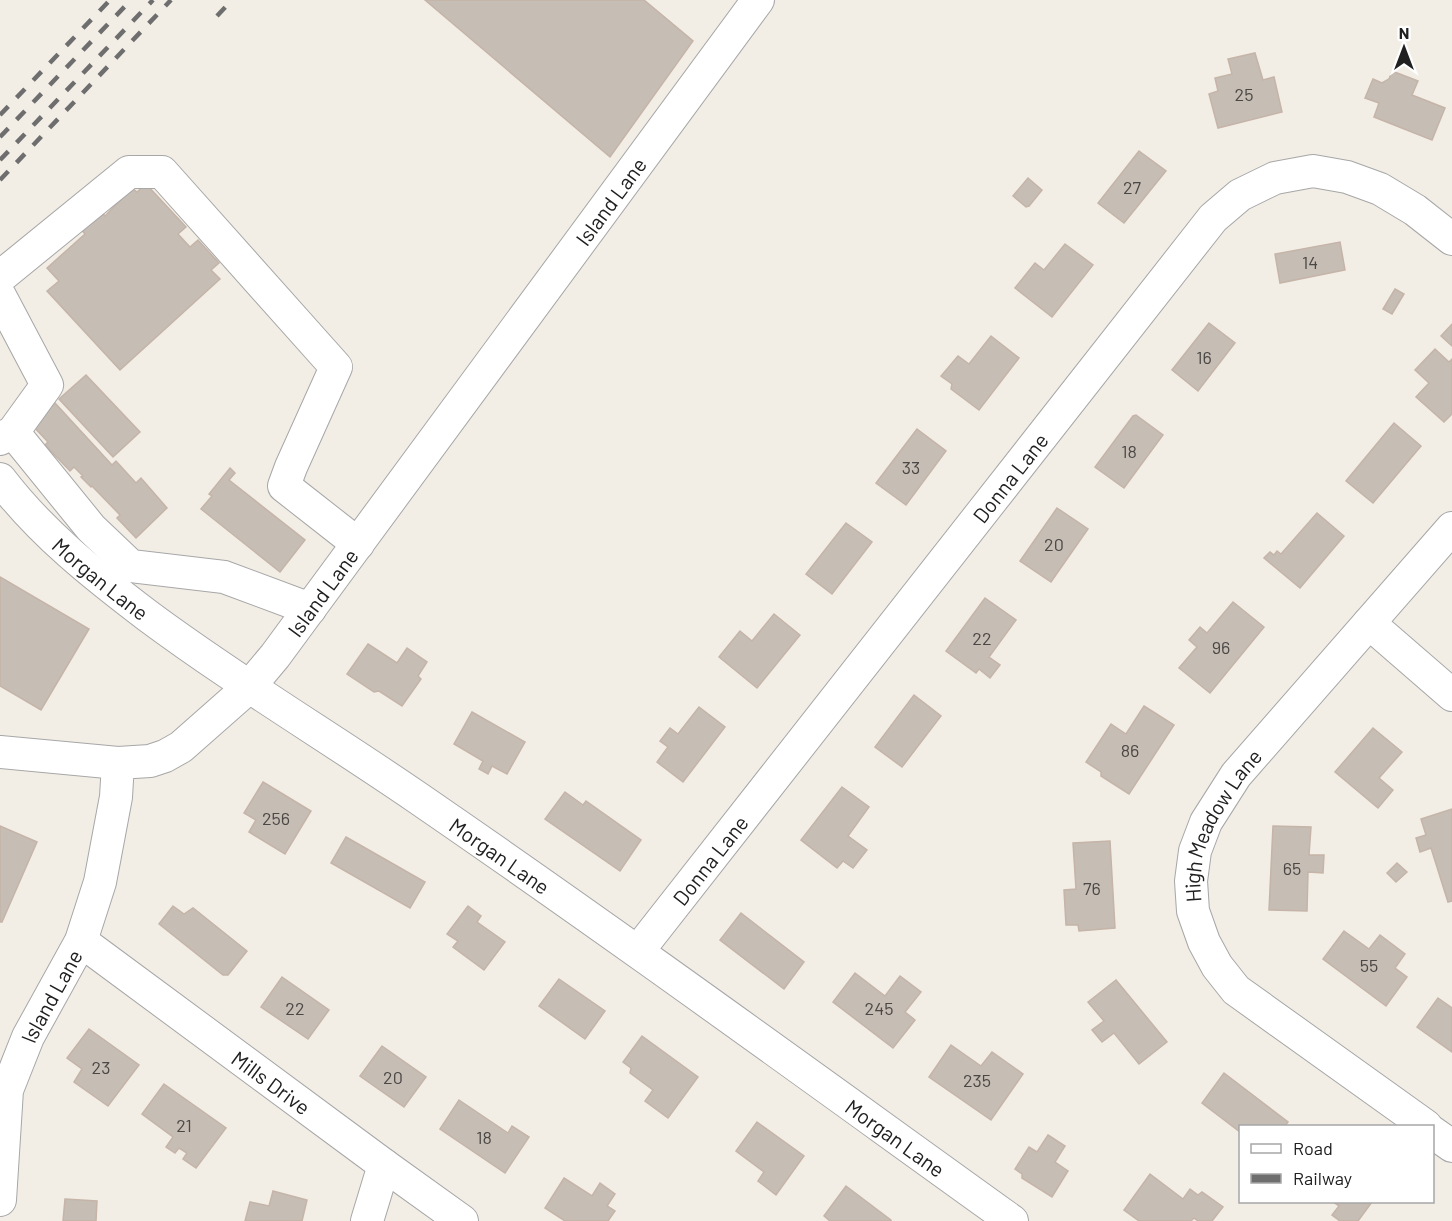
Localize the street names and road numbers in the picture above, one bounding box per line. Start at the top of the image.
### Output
street label: Island Lane [569,152,651,250]
street label: Donna Lane [967,427,1052,527]
street label: Morgan Lane [48,532,154,625]
street label: Island Lane [281,543,363,641]
street label: High Meadow Lane [1178,743,1266,903]
street label: Donna Lane [667,810,752,910]
street label: Morgan Lane [445,811,555,899]
street label: Island Lane [15,945,86,1046]
street label: Mills Drive [227,1045,316,1119]
street label: Morgan Lane [841,1093,950,1181]

